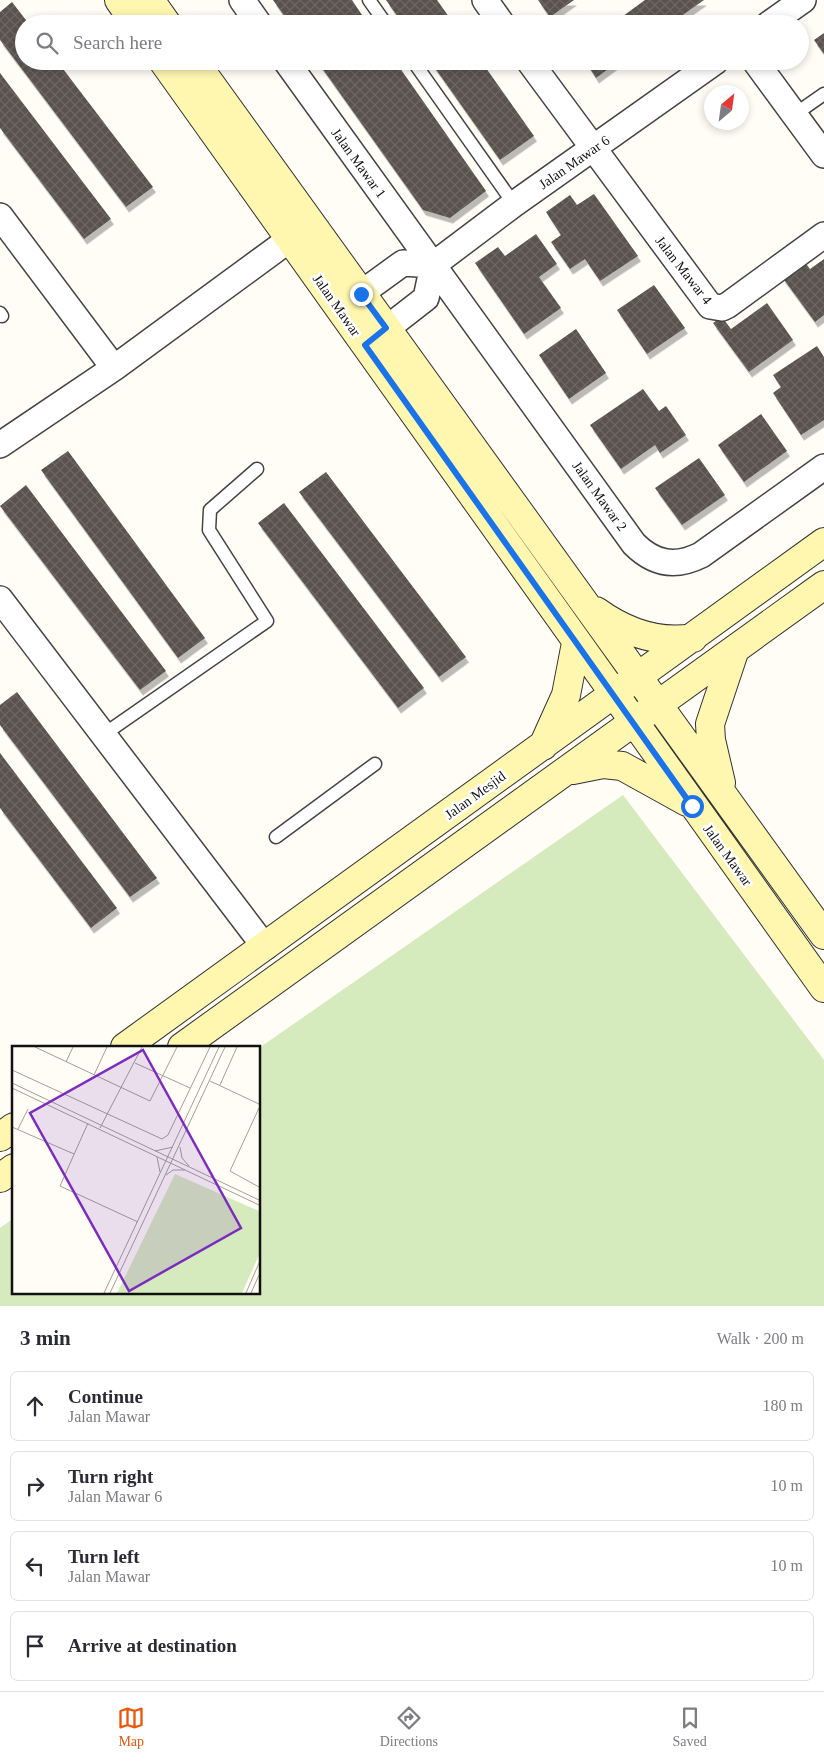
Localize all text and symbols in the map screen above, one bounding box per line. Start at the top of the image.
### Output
search box [15,15,809,70]
icon: search [33,29,61,57]
text: Search here [73,32,162,53]
north arrow [704,85,749,130]
street label: Jalan Mawar 1 [328,126,389,201]
street label: Jalan Mawar 6 [536,133,612,192]
street label: Jalan Mawar 4 [652,233,715,307]
street label: Jalan Mawar [310,272,364,339]
route end [350,283,373,306]
street label: Jalan Mawar 2 [569,459,630,534]
street label: Jalan Mesjid [442,768,508,822]
route start [681,795,704,818]
street label: Jalan Mawar [700,822,755,889]
inset map [12,1046,260,1294]
text: 3 min [20,1326,71,1350]
text: Walk · 200 m [717,1330,804,1347]
text: Continue [68,1386,143,1407]
icon: ahead [21,1392,49,1420]
text: 180 m [763,1397,803,1414]
text: Jalan Mawar [68,1408,150,1425]
text: Turn right [68,1466,153,1487]
icon: right [21,1472,49,1500]
text: 10 m [771,1477,803,1494]
text: Jalan Mawar 6 [68,1488,162,1505]
text: Turn left [68,1546,140,1567]
icon: left [21,1552,49,1580]
text: 10 m [771,1557,803,1574]
text: Jalan Mawar [68,1568,150,1585]
icon: arrive [21,1632,49,1660]
text: Arrive at destination [68,1635,237,1656]
tab: Map [117,1704,145,1750]
tab: Directions [380,1704,438,1750]
tab: Saved [673,1704,707,1750]

